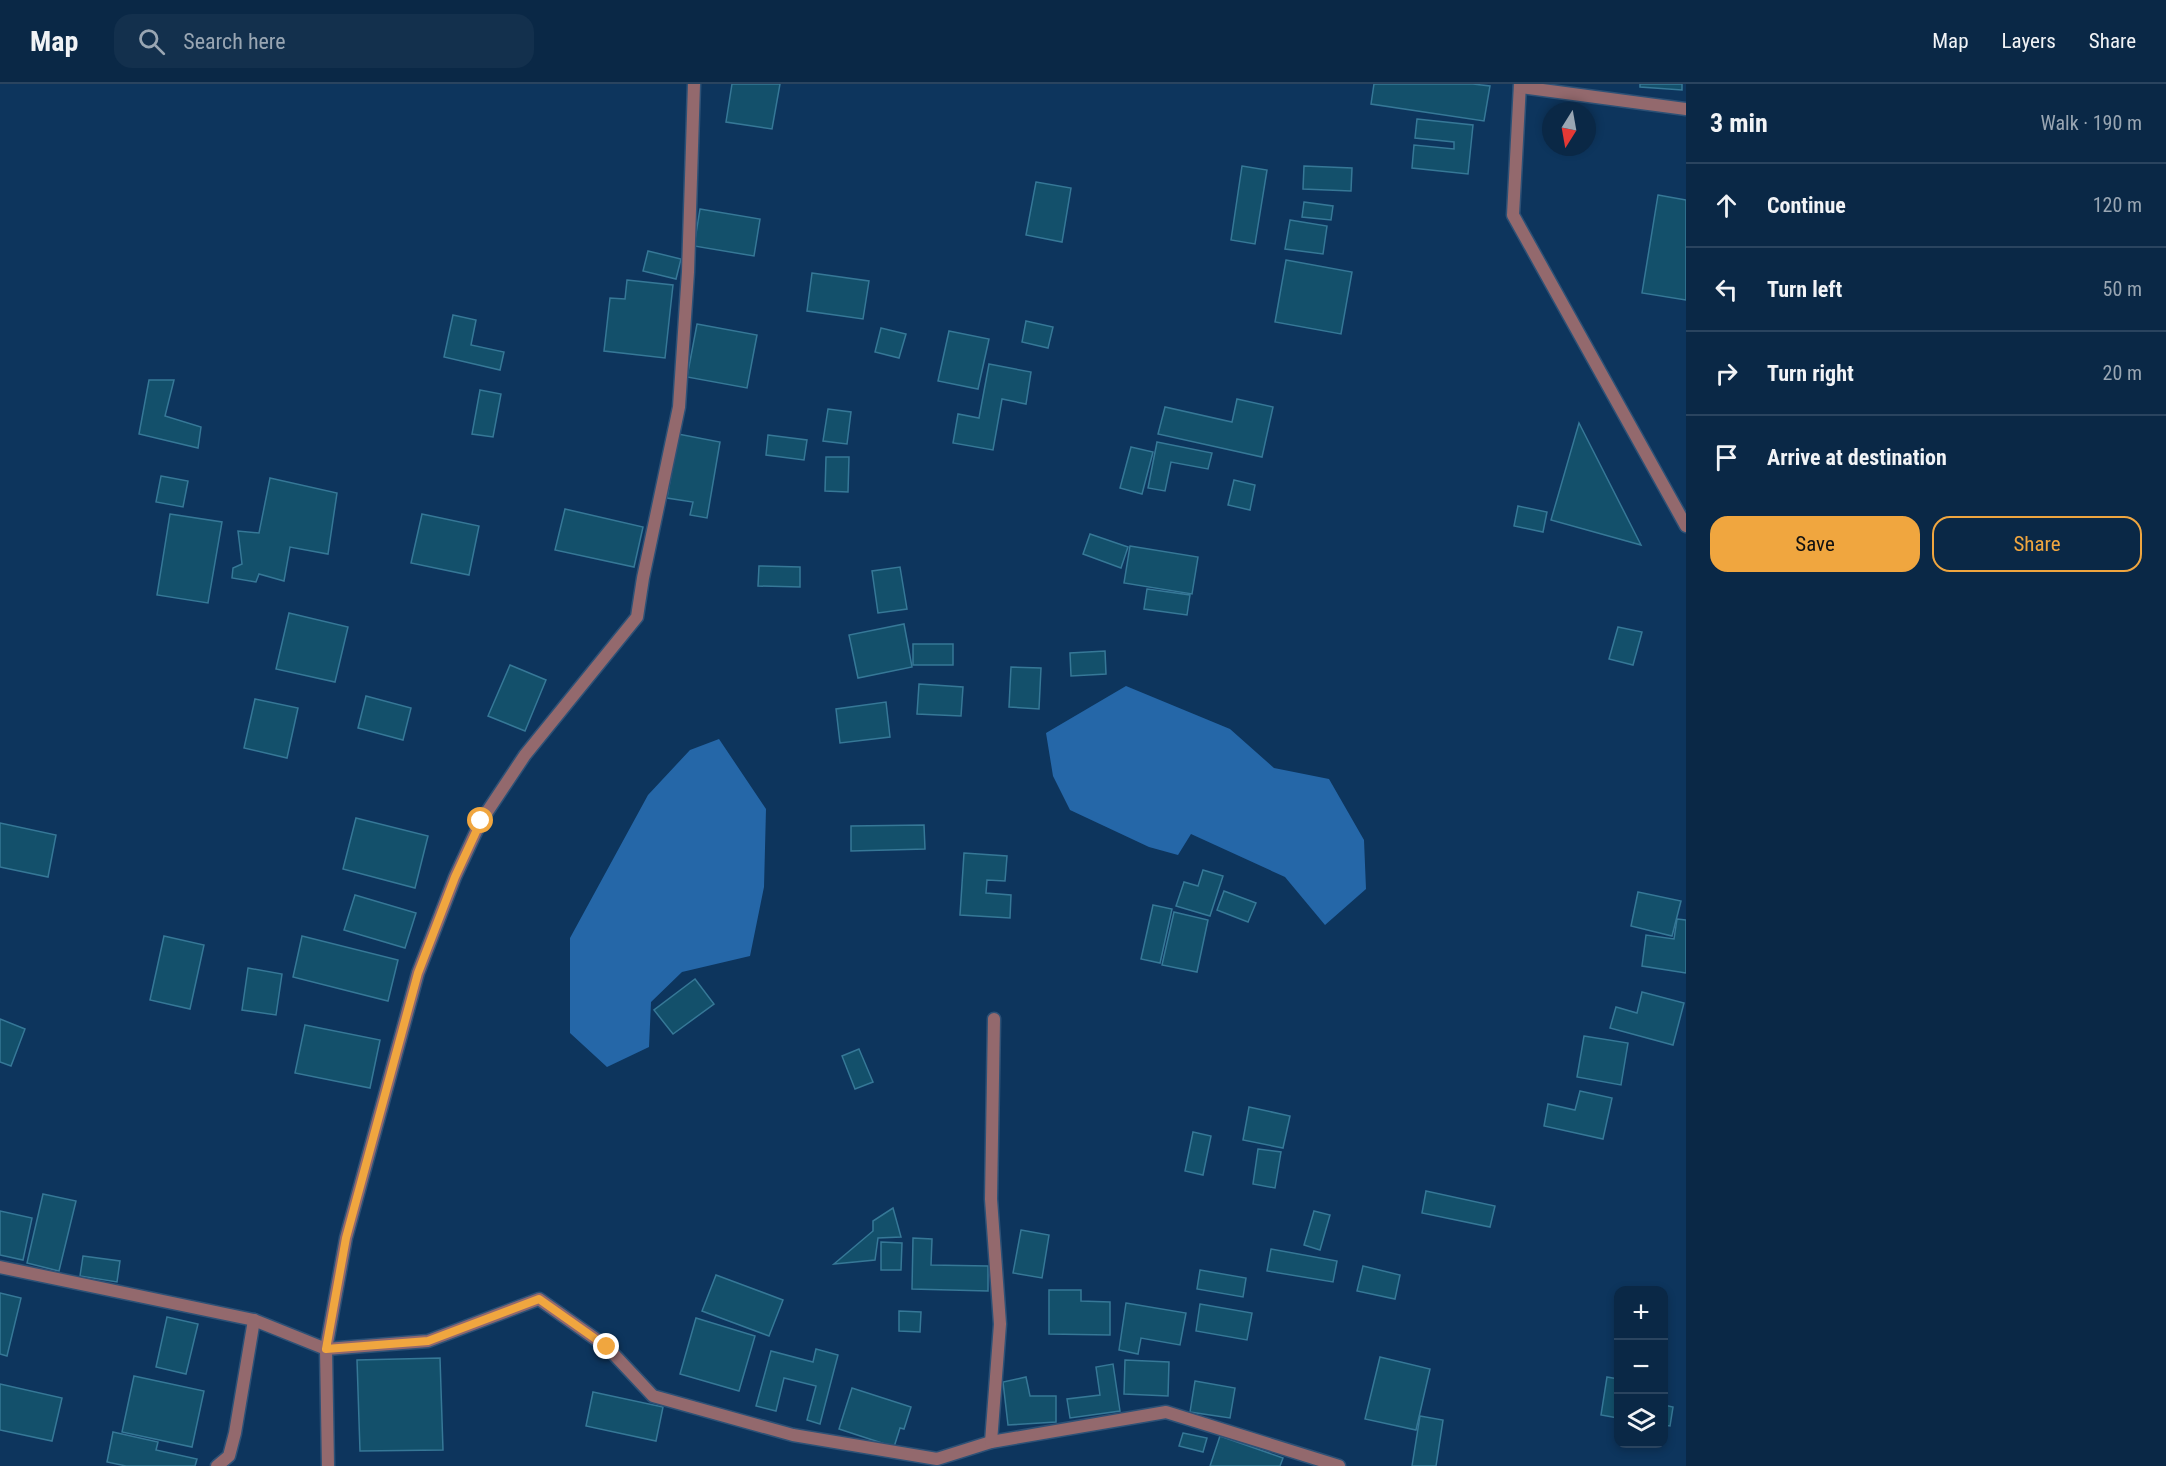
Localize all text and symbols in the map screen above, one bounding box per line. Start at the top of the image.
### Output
search box [114,14,534,68]
text: Map [30,25,78,58]
icon: search [135,25,168,58]
text: Search here [183,29,286,54]
text: Map [1932,29,1969,53]
text: Layers [2002,29,2056,53]
text: Share [2089,29,2136,53]
north arrow [1542,102,1596,156]
text: 3 min [1710,108,1768,138]
text: Walk · 190 m [2041,111,2142,135]
icon: ahead [1710,189,1743,222]
text: Continue [1767,193,1846,218]
text: 120 m [2093,193,2142,217]
icon: left [1710,273,1743,306]
text: Turn left [1767,277,1842,302]
text: 50 m [2103,277,2142,301]
icon: right [1710,357,1743,390]
text: Turn right [1767,361,1854,386]
text: 20 m [2103,361,2142,385]
icon: arrive [1710,441,1743,474]
text: Arrive at destination [1767,445,1947,470]
button: Save [1710,516,1920,572]
button: Share [1932,516,2142,572]
route start [467,807,493,833]
map controls [1614,1286,1668,1448]
button: + [1614,1286,1668,1340]
route end [593,1333,619,1359]
button: − [1614,1340,1668,1394]
button: layers [1614,1394,1668,1448]

